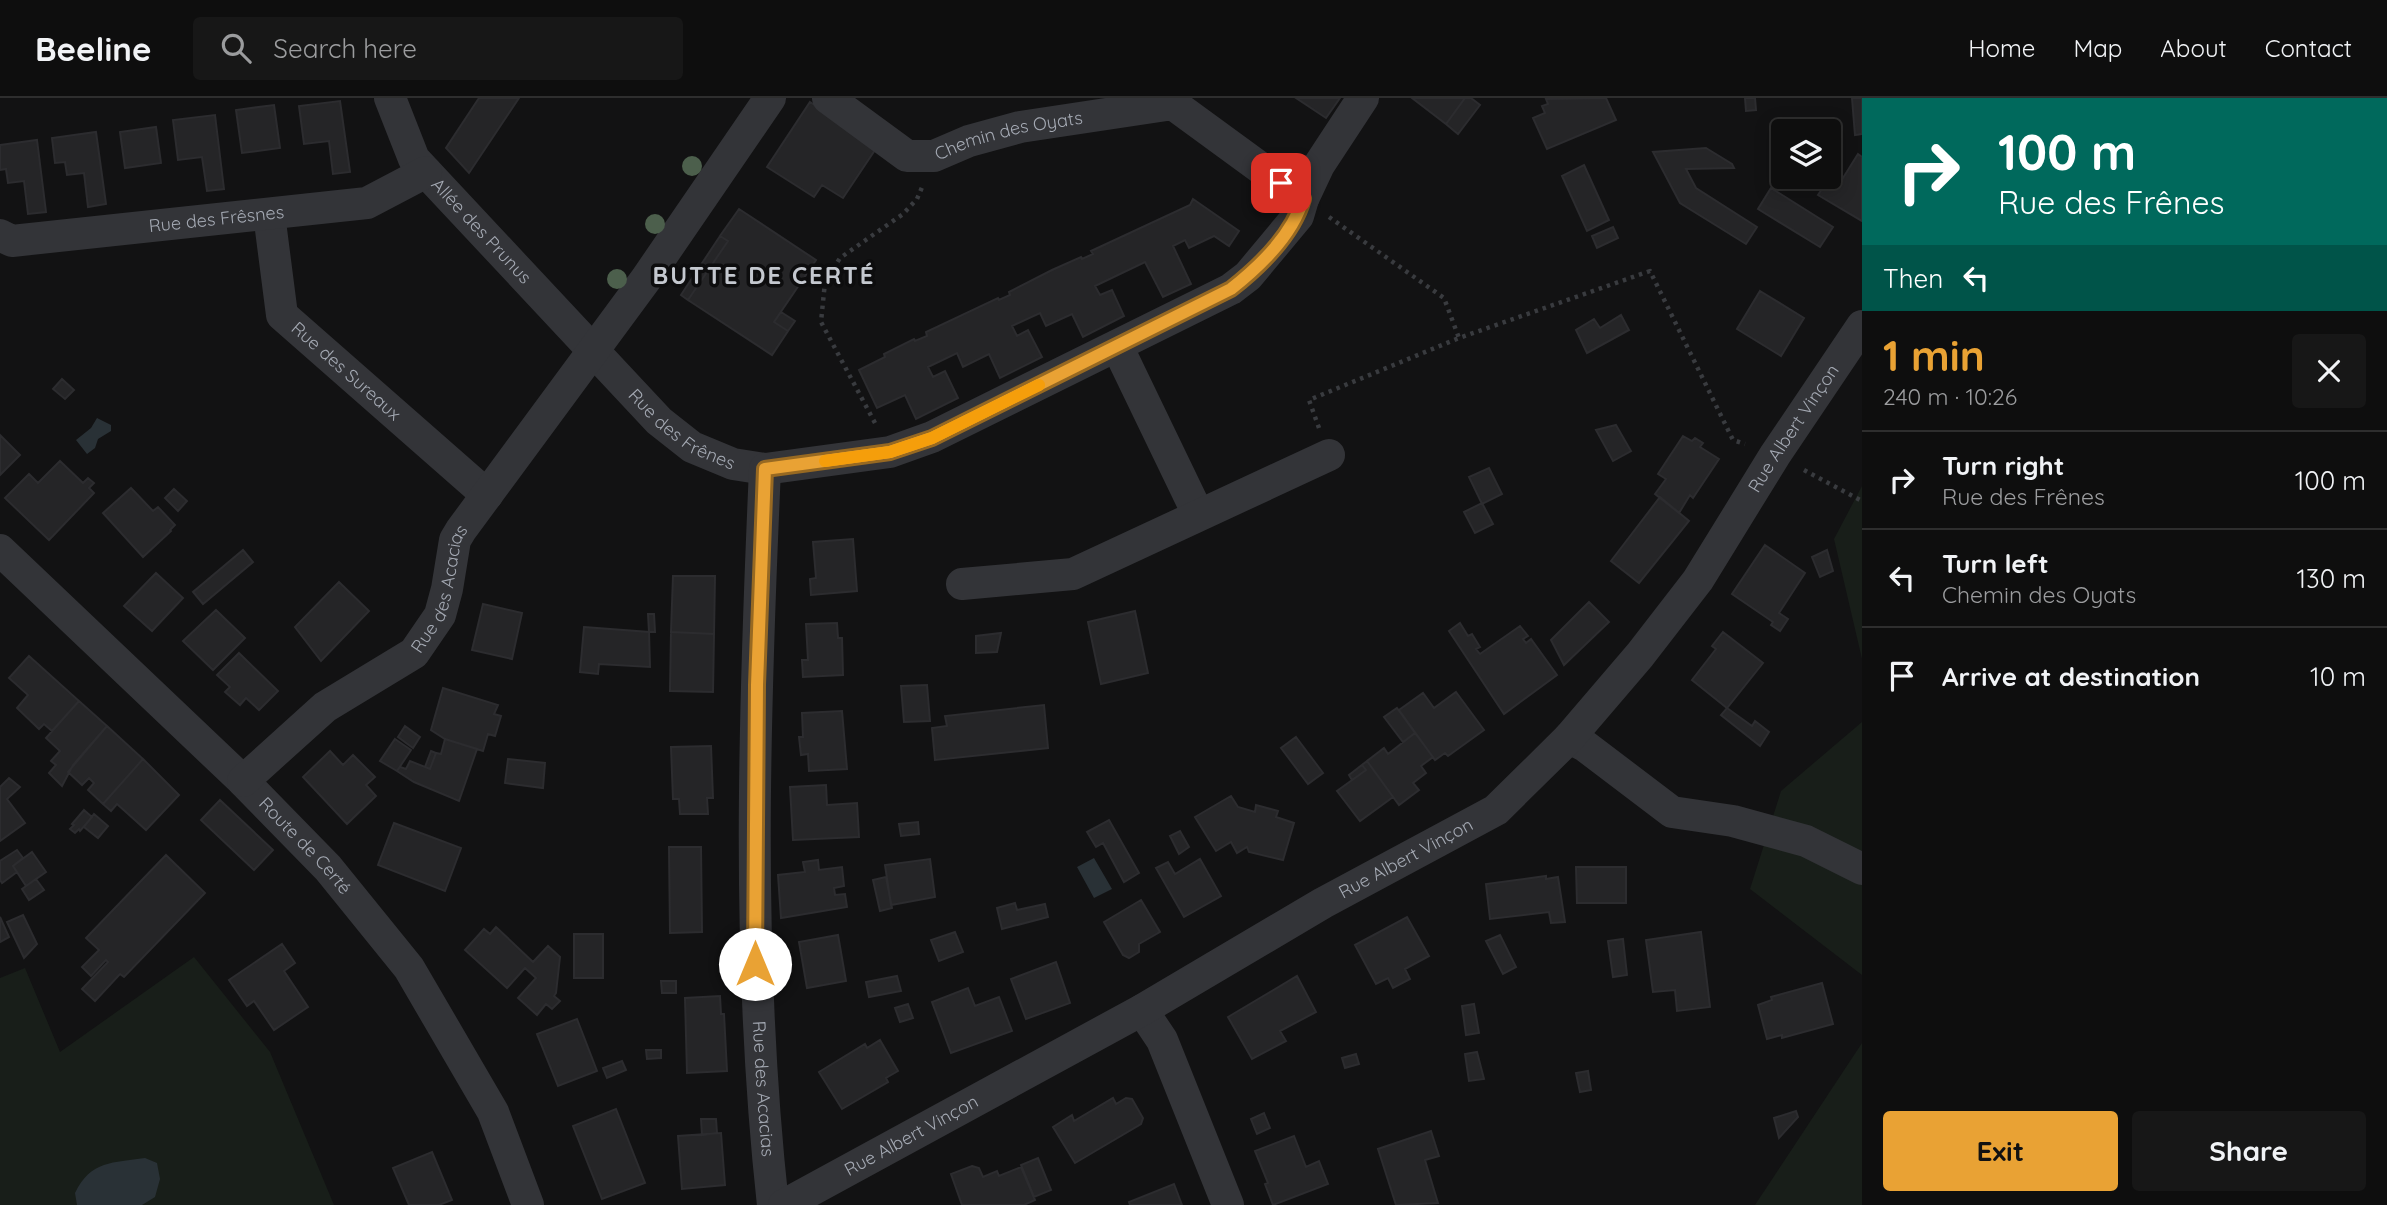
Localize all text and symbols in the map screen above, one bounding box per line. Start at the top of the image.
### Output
search box [193,17,683,80]
text: Beeline [35,28,151,69]
icon: search [217,29,255,67]
text: Search here [273,32,417,65]
text: Home [1968,33,2035,63]
text: Map [2073,33,2122,63]
text: About [2160,33,2227,63]
text: Contact [2265,33,2352,63]
street label: Chemin des Oyats [931,106,1084,165]
map controls [1771,119,1841,189]
button: layers [1771,119,1841,189]
text: 100 m [1998,121,2136,182]
icon: right [1883,126,1974,217]
pin [1251,153,1311,213]
icon: arrive [1262,164,1300,202]
street label: Allée des Prunus [427,173,537,288]
text: Rue des Frênes [1998,182,2224,222]
street label: Rue des Frêsnes [148,200,285,237]
icon: left [1957,259,1995,297]
district label: BUTTE DE CERTÉ [652,260,876,290]
text: Then [1883,262,1943,295]
street label: Rue des Sureaux [287,316,406,425]
text: 1 min [1883,329,1985,382]
button: close [2292,334,2366,408]
street label: Rue Albert Vinçon [1743,360,1844,497]
text: 240 m · 10:26 [1883,382,2017,411]
street label: Rue des Frênes [624,384,739,475]
text: Turn right [1942,449,2064,482]
icon: right [1883,461,1921,499]
text: 100 m [2295,464,2366,497]
text: Rue des Frênes [1942,482,2105,511]
street label: Rue des Acacias [405,519,472,657]
text: Turn left [1942,547,2049,580]
icon: left [1883,559,1921,597]
text: 130 m [2296,562,2366,595]
text: Chemin des Oyats [1942,580,2136,609]
icon: arrive [1883,657,1921,695]
text: Arrive at destination [1942,660,2200,693]
text: 10 m [2310,660,2366,693]
street label: Route de Certé [254,792,357,899]
street label: Rue Albert Vinçon [1335,813,1477,903]
position arrow [718,927,792,1001]
street label: Rue des Acacias [748,1020,780,1158]
street label: Rue Albert Vinçon [840,1089,982,1181]
button: Exit [1883,1111,2118,1191]
button: Share [2132,1111,2366,1191]

